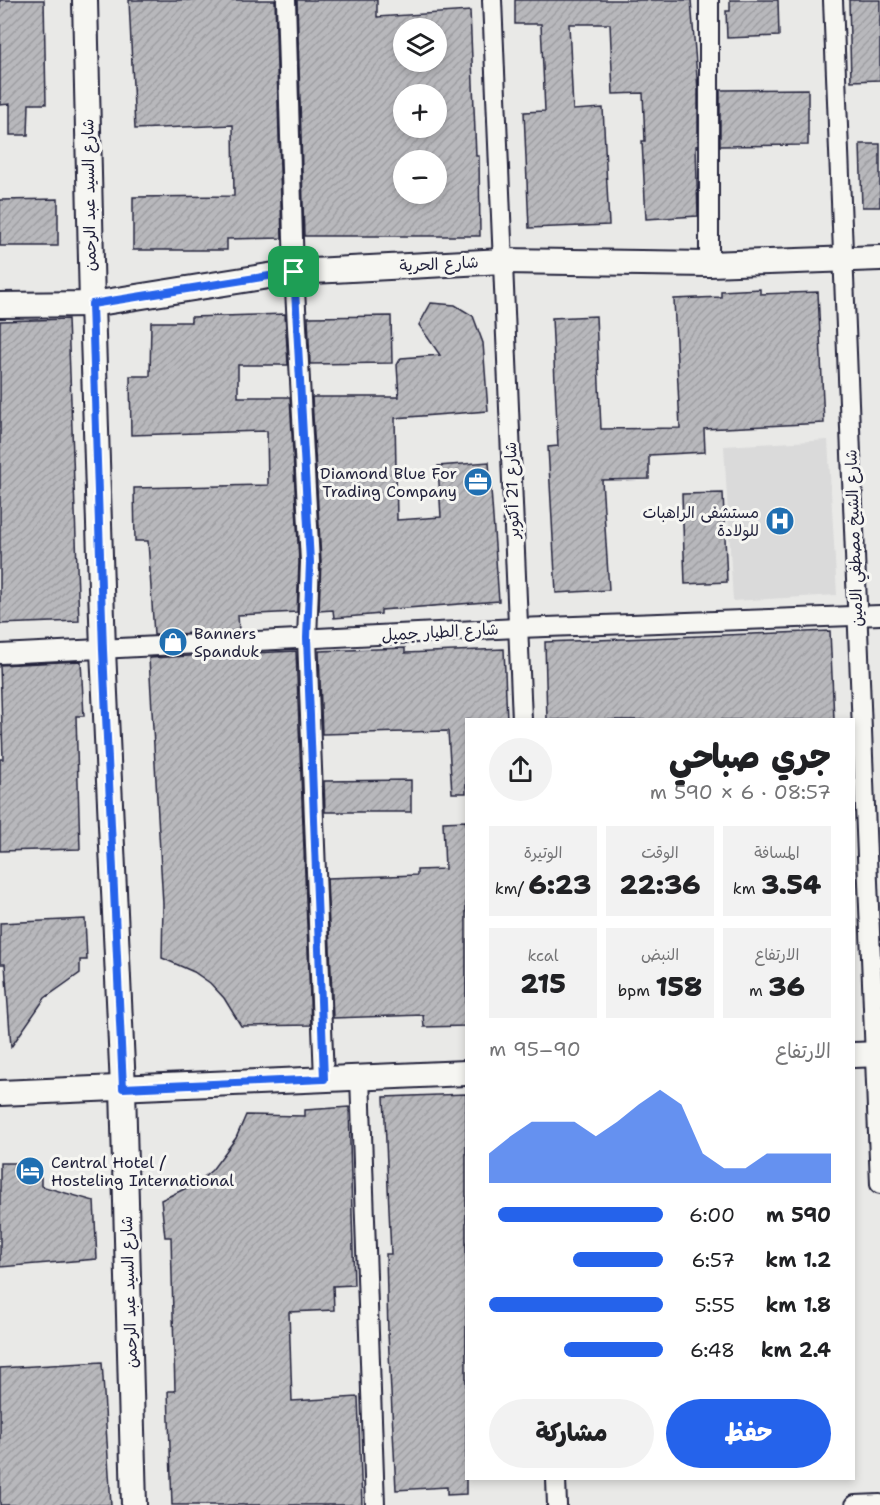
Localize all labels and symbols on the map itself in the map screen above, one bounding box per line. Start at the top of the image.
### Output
street label: شارع السيد عبد الرحمن [77,118,102,272]
pin [268,246,319,297]
street label: شارع الحرية [399,251,479,278]
street label: شارع 21 أكتوبر [500,441,525,541]
street label: شارع الشيخ مصطفي الامين [840,449,872,627]
place label: Diamond Blue For Trading Company [320,463,457,502]
office icon: Diamond Blue For Trading Company [462,466,494,498]
place label: مستشفى الراهبات للولادة [643,502,759,541]
hospital icon: مستشفى الراهبات للولادة [764,505,796,537]
street label: شارع الطيار جميل [381,618,499,647]
place label: Banners Spanduk [194,623,260,662]
shop icon: Banners Spanduk [157,626,189,658]
place label: Central Hotel / Hosteling International [51,1152,234,1191]
hotel icon: Central Hotel / Hosteling International [14,1155,46,1187]
street label: شارع السيد عبد الرحمن [116,1215,143,1369]

